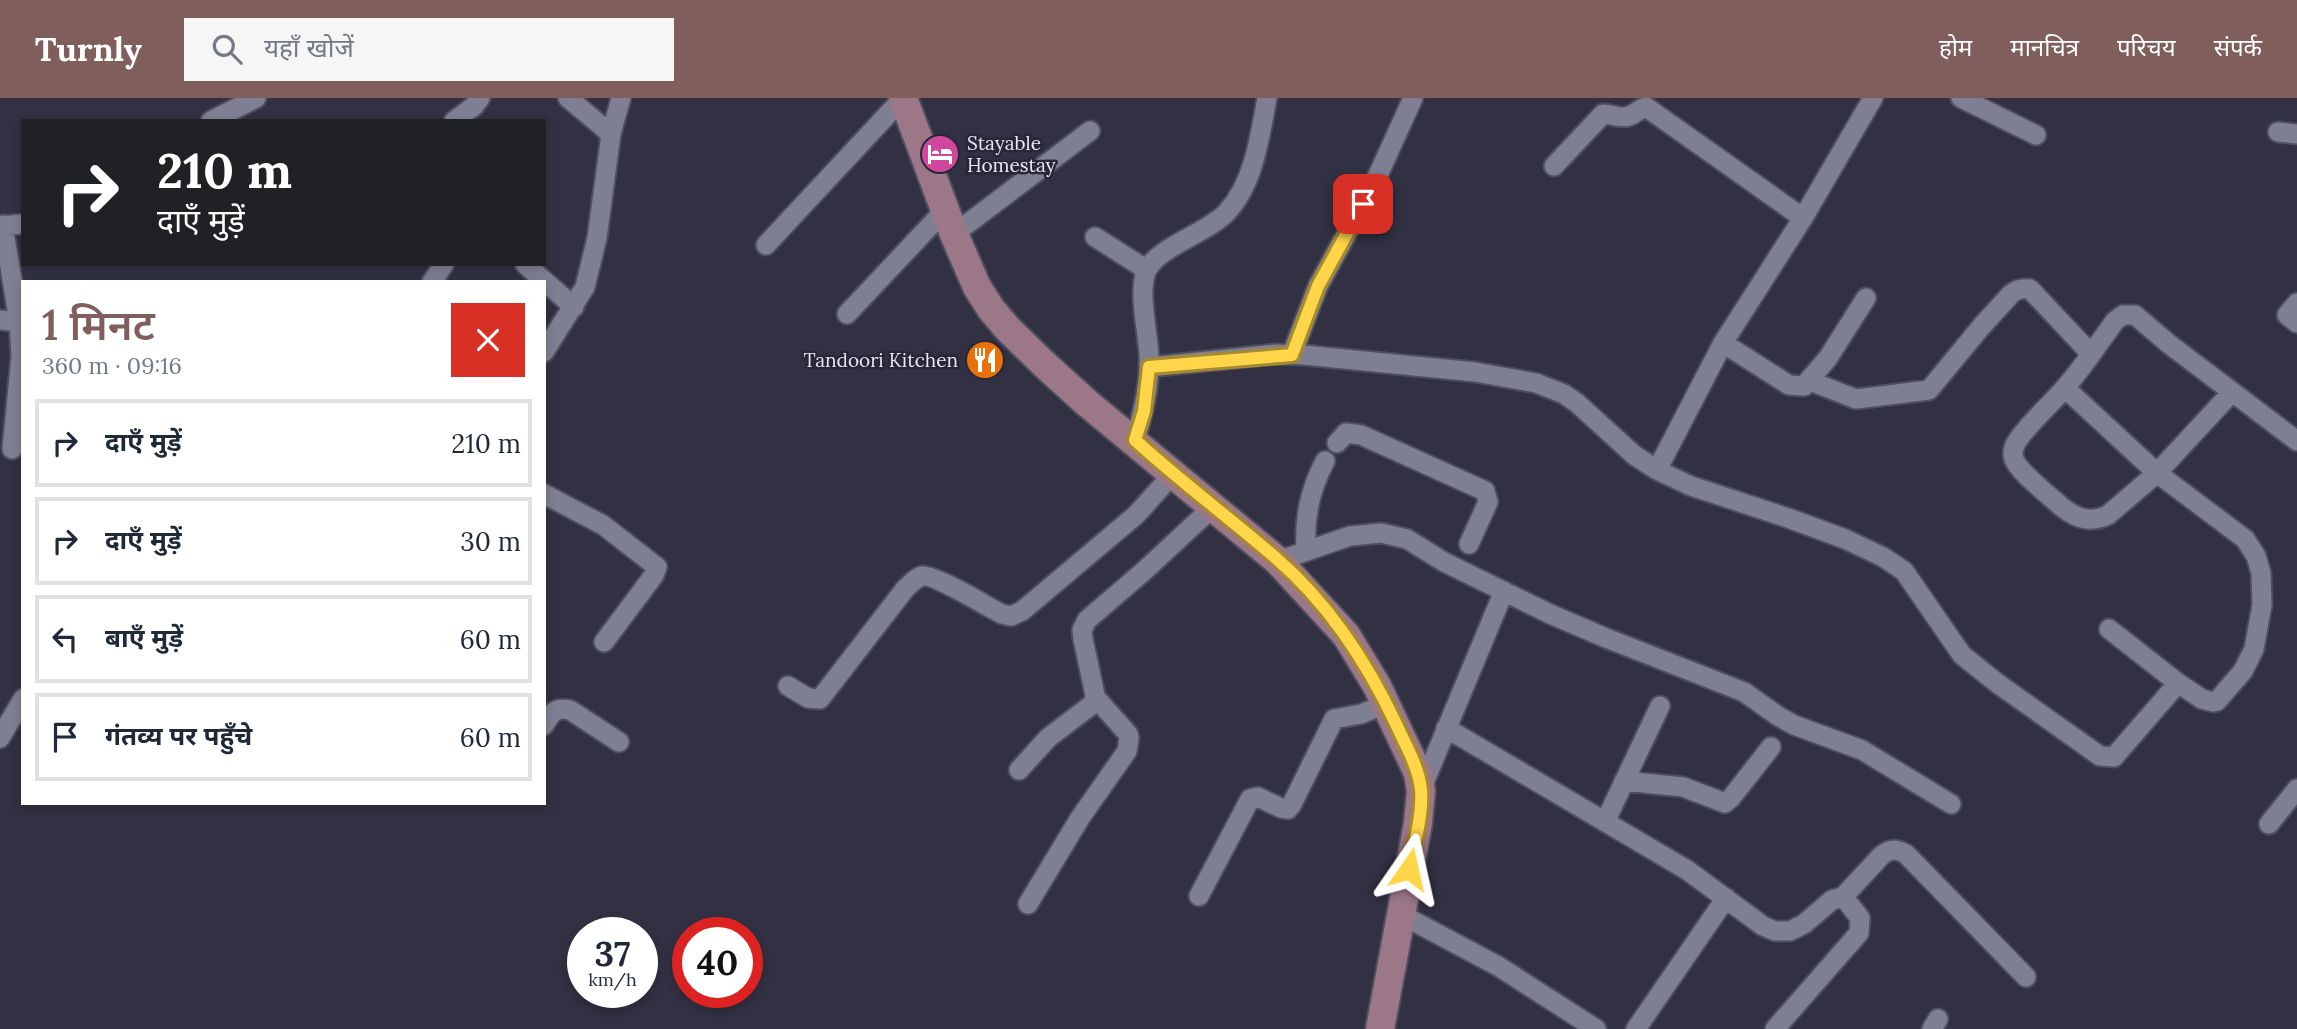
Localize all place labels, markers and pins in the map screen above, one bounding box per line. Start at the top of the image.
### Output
place label: Stayable Homestay [967,131,1056,177]
hotel icon: Stayable Homestay [919,133,961,175]
pin [1333,174,1393,234]
restaurant icon: Tandoori Kitchen [964,339,1006,381]
place label: Tandoori Kitchen [804,348,958,372]

